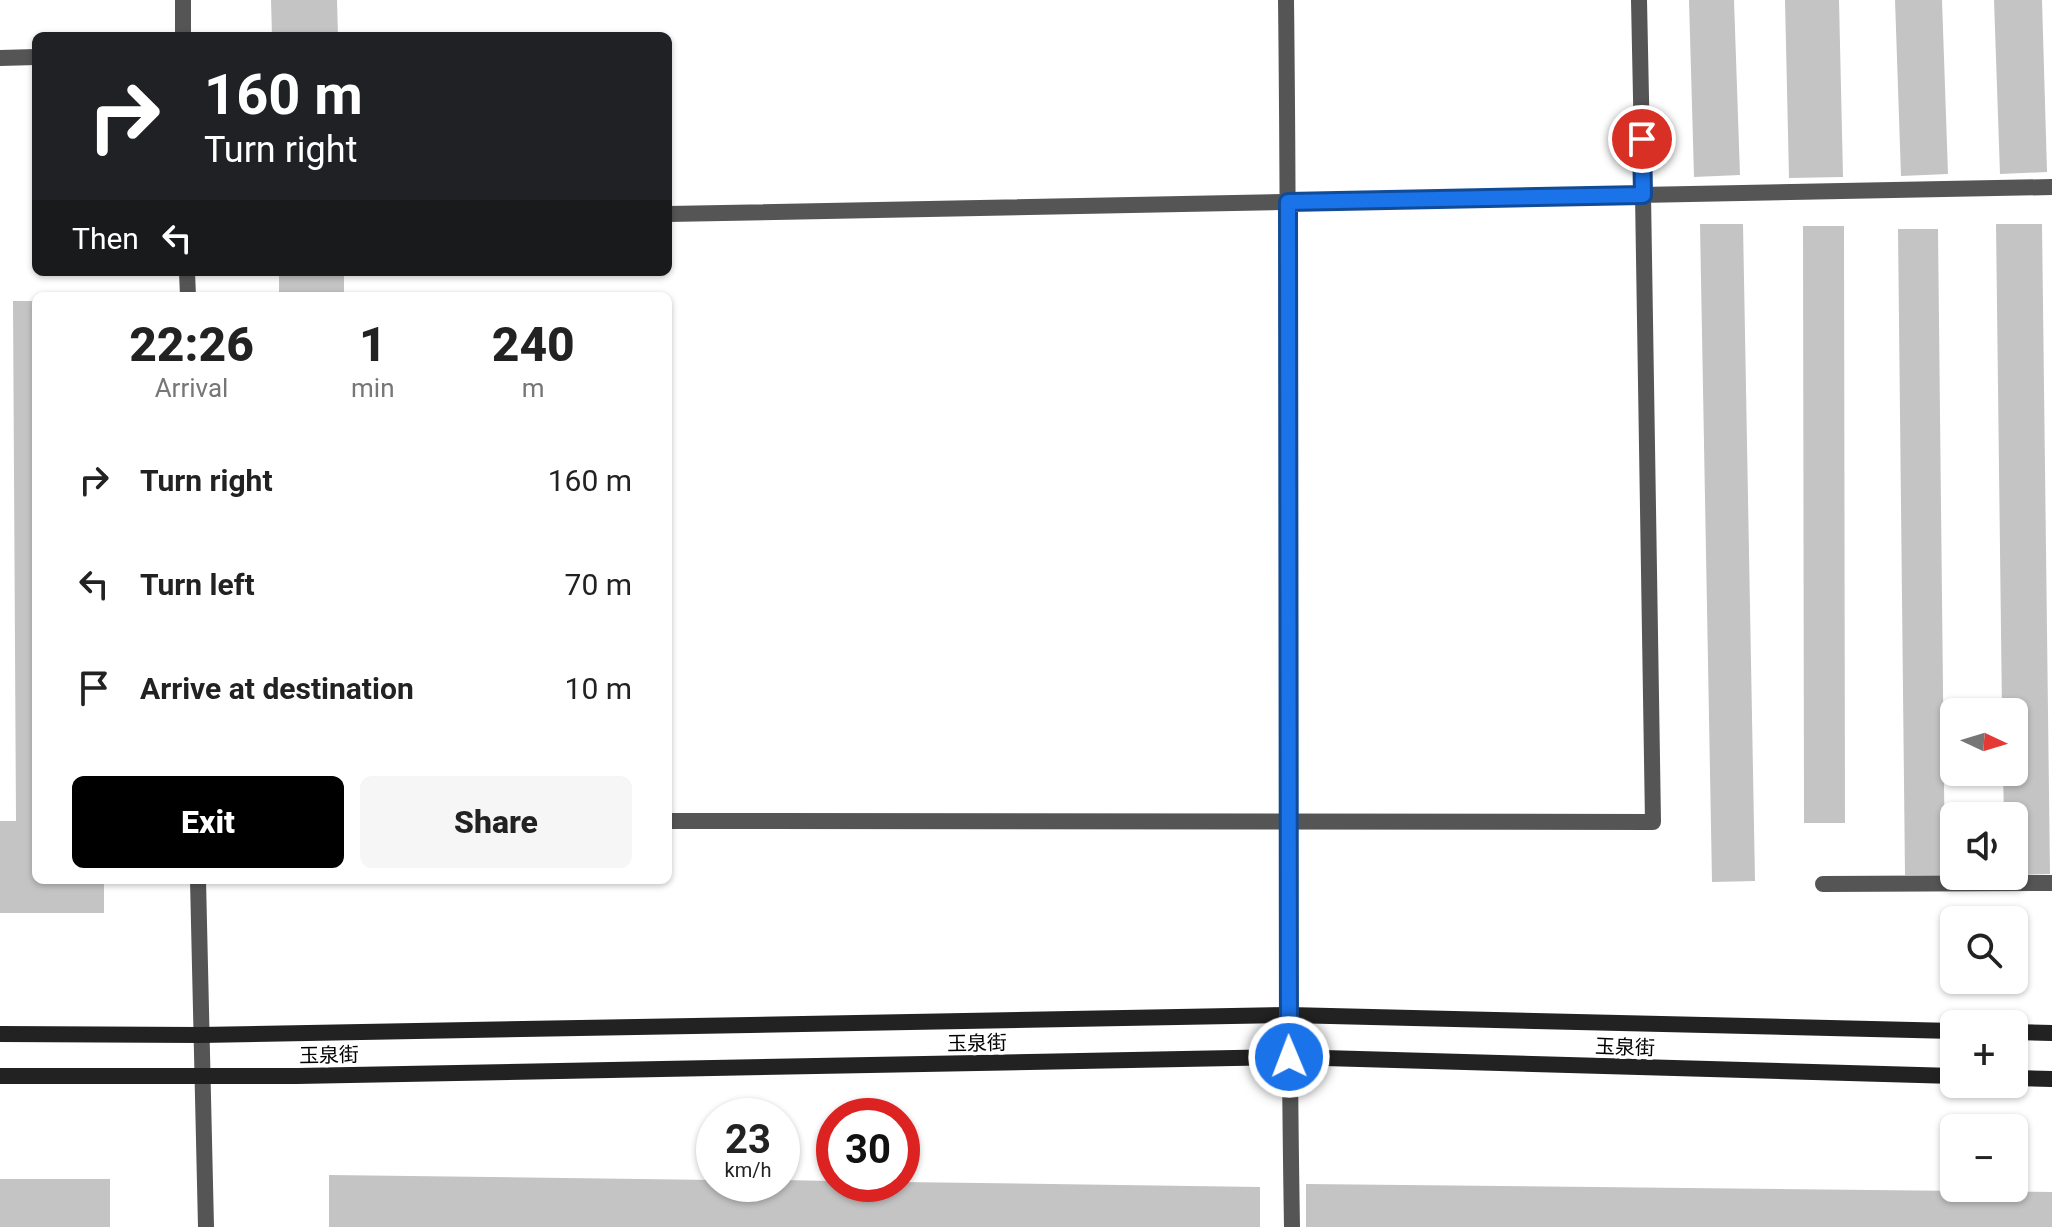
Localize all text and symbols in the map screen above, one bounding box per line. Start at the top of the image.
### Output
text: 160 m [204,62,363,128]
icon: right [72,64,176,168]
pin [1608,105,1676,173]
icon: arrive [1620,117,1664,161]
text: Turn right [204,129,357,171]
icon: left [155,216,199,260]
text: Then [72,221,139,256]
text: 22:26 [129,316,254,373]
text: 1 [359,316,387,373]
text: 240 [492,316,575,373]
text: Arrival [155,373,228,403]
text: min [351,373,395,403]
text: m [522,373,545,403]
icon: right [72,458,116,502]
text: Turn right [140,463,273,498]
text: 160 m [548,463,632,498]
icon: left [72,562,116,606]
text: Turn left [140,567,255,602]
text: 70 m [565,567,632,602]
icon: arrive [72,666,116,710]
text: Arrive at destination [140,671,414,706]
text: 10 m [565,671,632,706]
north arrow [1940,698,2028,786]
map controls [1940,698,2028,1202]
button: Exit [72,776,344,868]
button: Share [360,776,632,868]
button: sound [1940,802,2028,890]
button: search [1940,906,2028,994]
button: + [1940,1010,2028,1098]
position arrow [1247,1015,1331,1099]
street label: 玉泉街 [947,1030,1007,1056]
street label: 玉泉街 [1595,1034,1655,1060]
street label: 玉泉街 [299,1042,359,1068]
speed limit sign: 30 [816,1098,920,1202]
button: − [1940,1114,2028,1202]
text: 23 [725,1116,771,1163]
text: km/h [725,1158,771,1182]

